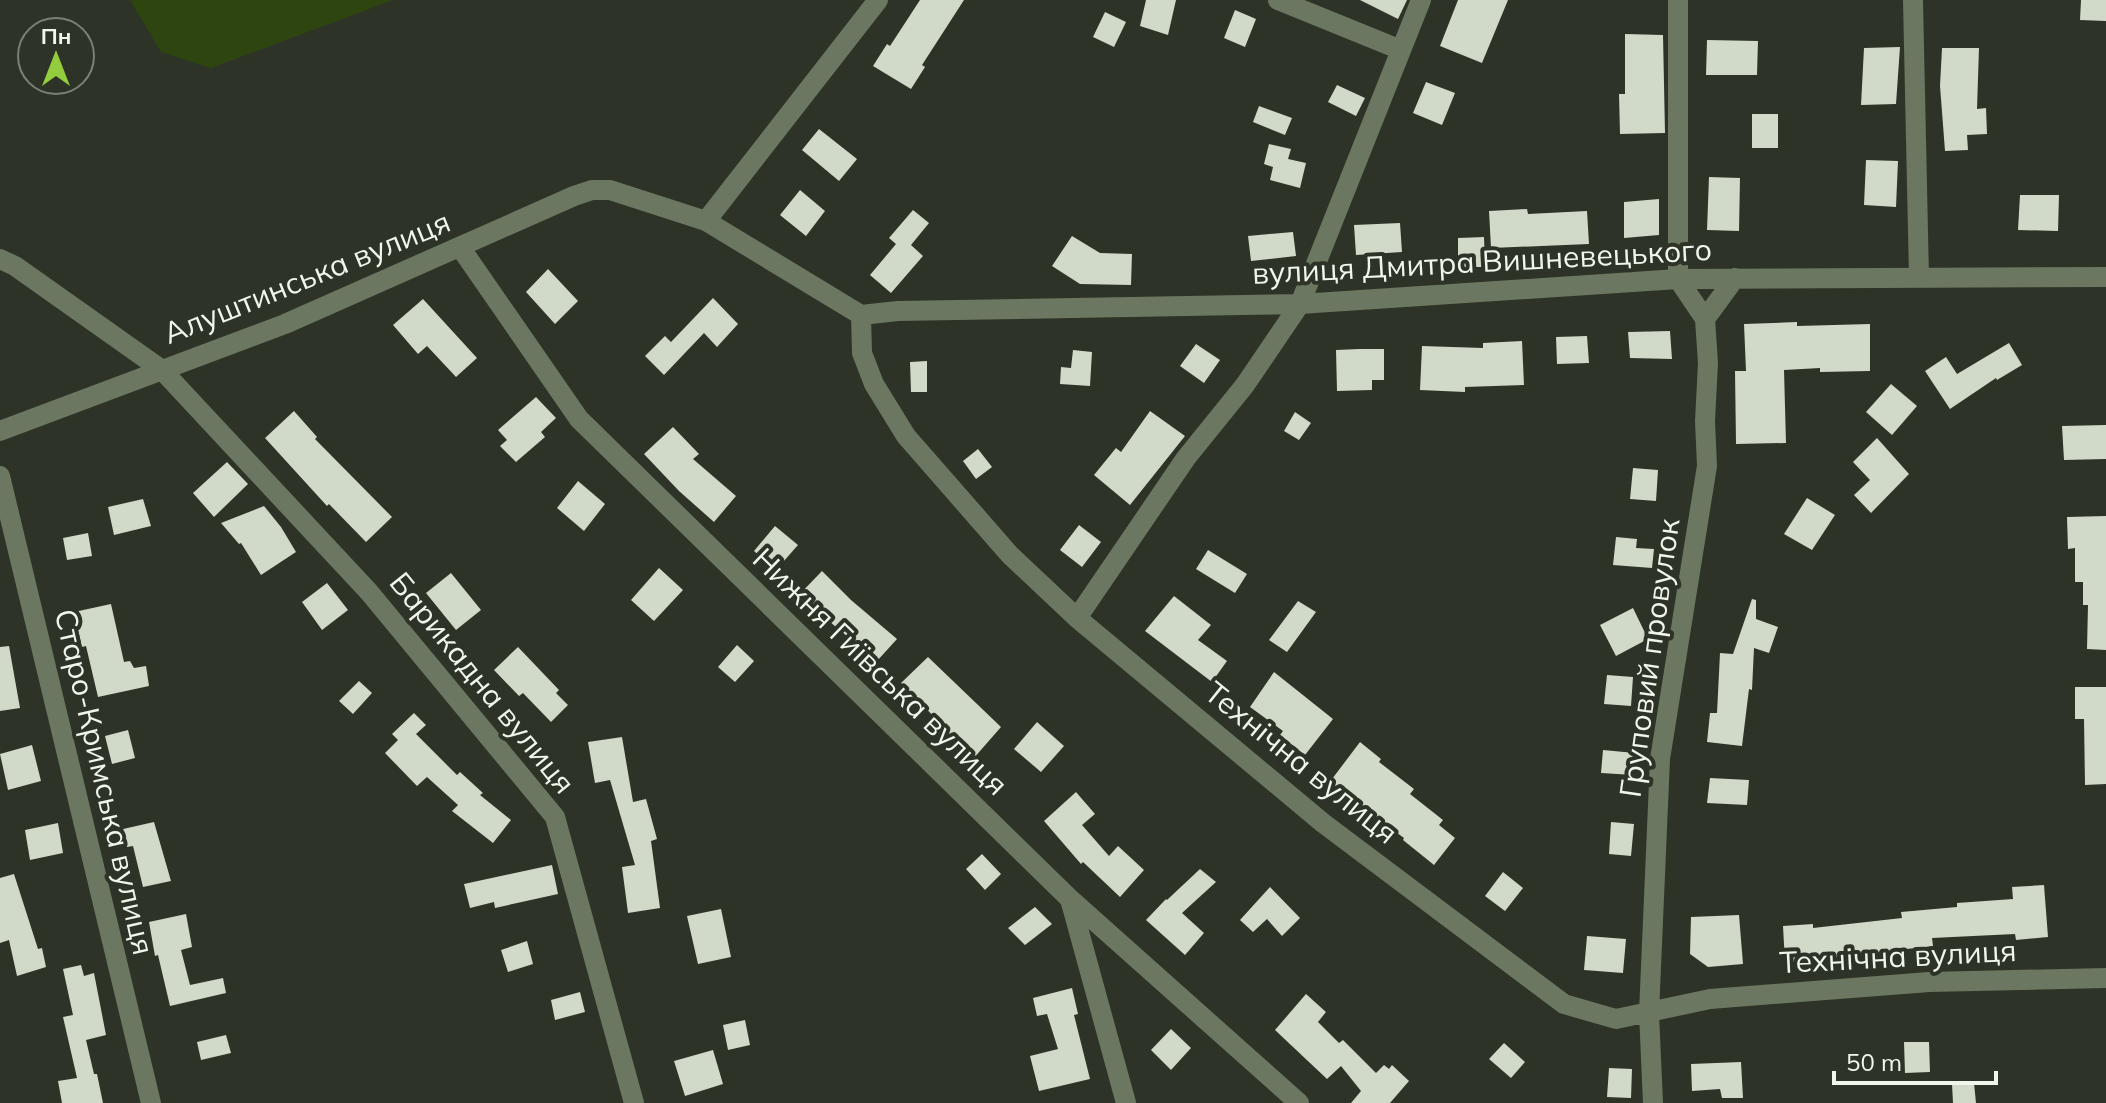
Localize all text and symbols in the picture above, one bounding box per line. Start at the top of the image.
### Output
north arrow [16,16,96,96]
text: Пн [41,22,71,50]
street label: Алуштинська вулиця [158,202,456,352]
street label: вулиця Дмитра Вишневецького [1251,230,1713,292]
street label: Груповий провулок [1611,515,1687,800]
street label: Нижня Гиївська вулиця [745,540,1016,803]
street label: Барикадна вулиця [382,564,584,801]
street label: Старо-Кримська вулиця [47,605,163,958]
street label: Технічна вулиця [1198,673,1406,852]
street label: Технічна вулиця [1779,931,2017,981]
scale bar [1834,1035,1996,1085]
text: 50 m [1846,1047,1902,1077]

